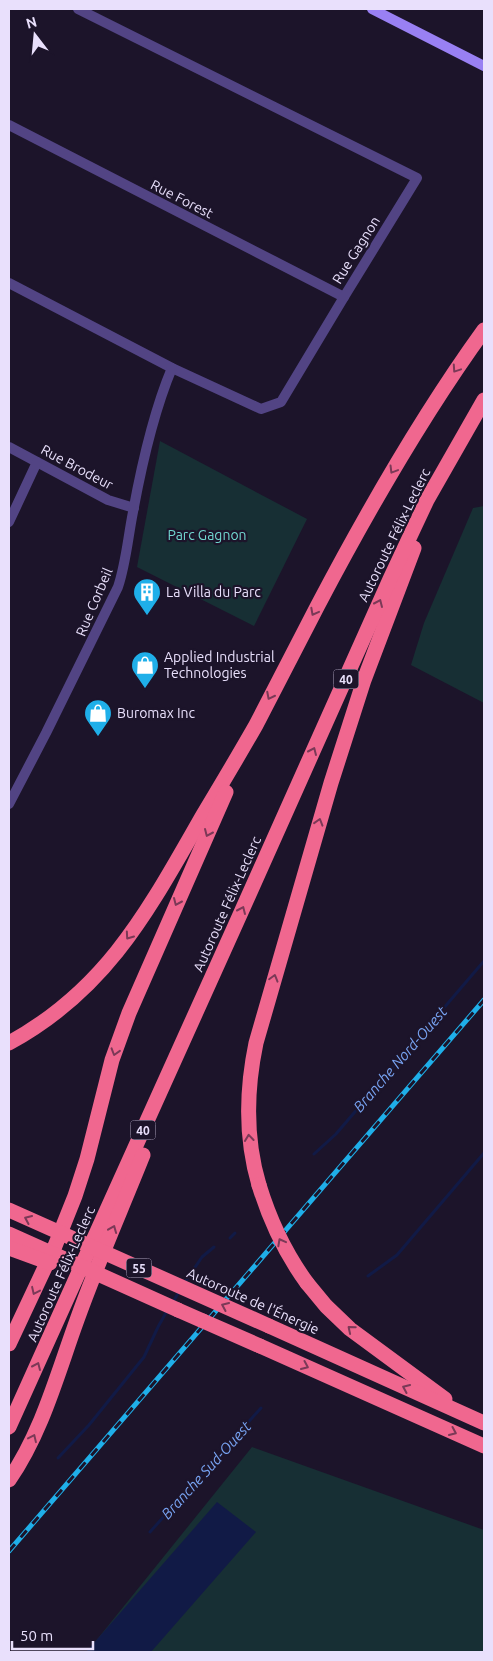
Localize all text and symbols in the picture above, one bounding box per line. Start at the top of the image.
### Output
north arrow [10,10,60,60]
text: N [24,13,39,32]
street label: Rue Forest [148,176,216,222]
street label: Rue Gagnon [329,213,383,287]
one-way arrow [453,364,462,373]
street label: Rue Brodeur [38,441,116,493]
one-way arrow [389,464,399,473]
street label: Autoroute Félix-Leclerc [355,465,433,604]
park label: Parc Gagnon [167,527,247,543]
street label: Rue Corbeil [72,565,116,639]
building icon: La Villa du Parc [132,577,162,616]
place label: La Villa du Parc [166,584,261,600]
one-way arrow [373,599,384,608]
one-way arrow [310,607,320,616]
place label: Applied Industrial Technologies [164,649,275,681]
shop icon: Applied Industrial Technologies [130,650,160,689]
road number: 40 [334,670,358,689]
one-way arrow [266,691,276,700]
shop icon: Buromax Inc [83,698,113,737]
place label: Buromax Inc [117,705,195,721]
one-way arrow [307,747,318,756]
one-way arrow [313,818,323,827]
one-way arrow [204,828,215,837]
street label: Autoroute Félix-Leclerc [190,833,264,974]
one-way arrow [173,897,184,906]
one-way arrow [236,906,247,915]
one-way arrow [127,930,135,939]
one-way arrow [268,975,278,983]
water label: Branche Nord-Ouest [350,1003,450,1115]
one-way arrow [110,1048,120,1056]
road number: 40 [130,1120,156,1140]
one-way arrow [244,1133,255,1141]
street label: Autoroute Félix-Leclerc [24,1203,98,1344]
one-way arrow [24,1214,33,1225]
one-way arrow [107,1225,117,1234]
one-way arrow [277,1238,287,1247]
road number: 55 [126,1258,152,1278]
street label: Autoroute de l'Énergie [184,1264,322,1337]
one-way arrow [30,1286,41,1295]
one-way arrow [221,1303,230,1313]
one-way arrow [348,1326,357,1335]
one-way arrow [300,1360,309,1371]
one-way arrow [30,1363,40,1372]
one-way arrow [402,1383,411,1394]
water label: Branche Sud-Ouest [158,1418,254,1522]
one-way arrow [448,1426,457,1436]
one-way arrow [27,1434,37,1443]
scale bar [12,1618,94,1650]
text: 50 m [20,1627,53,1644]

